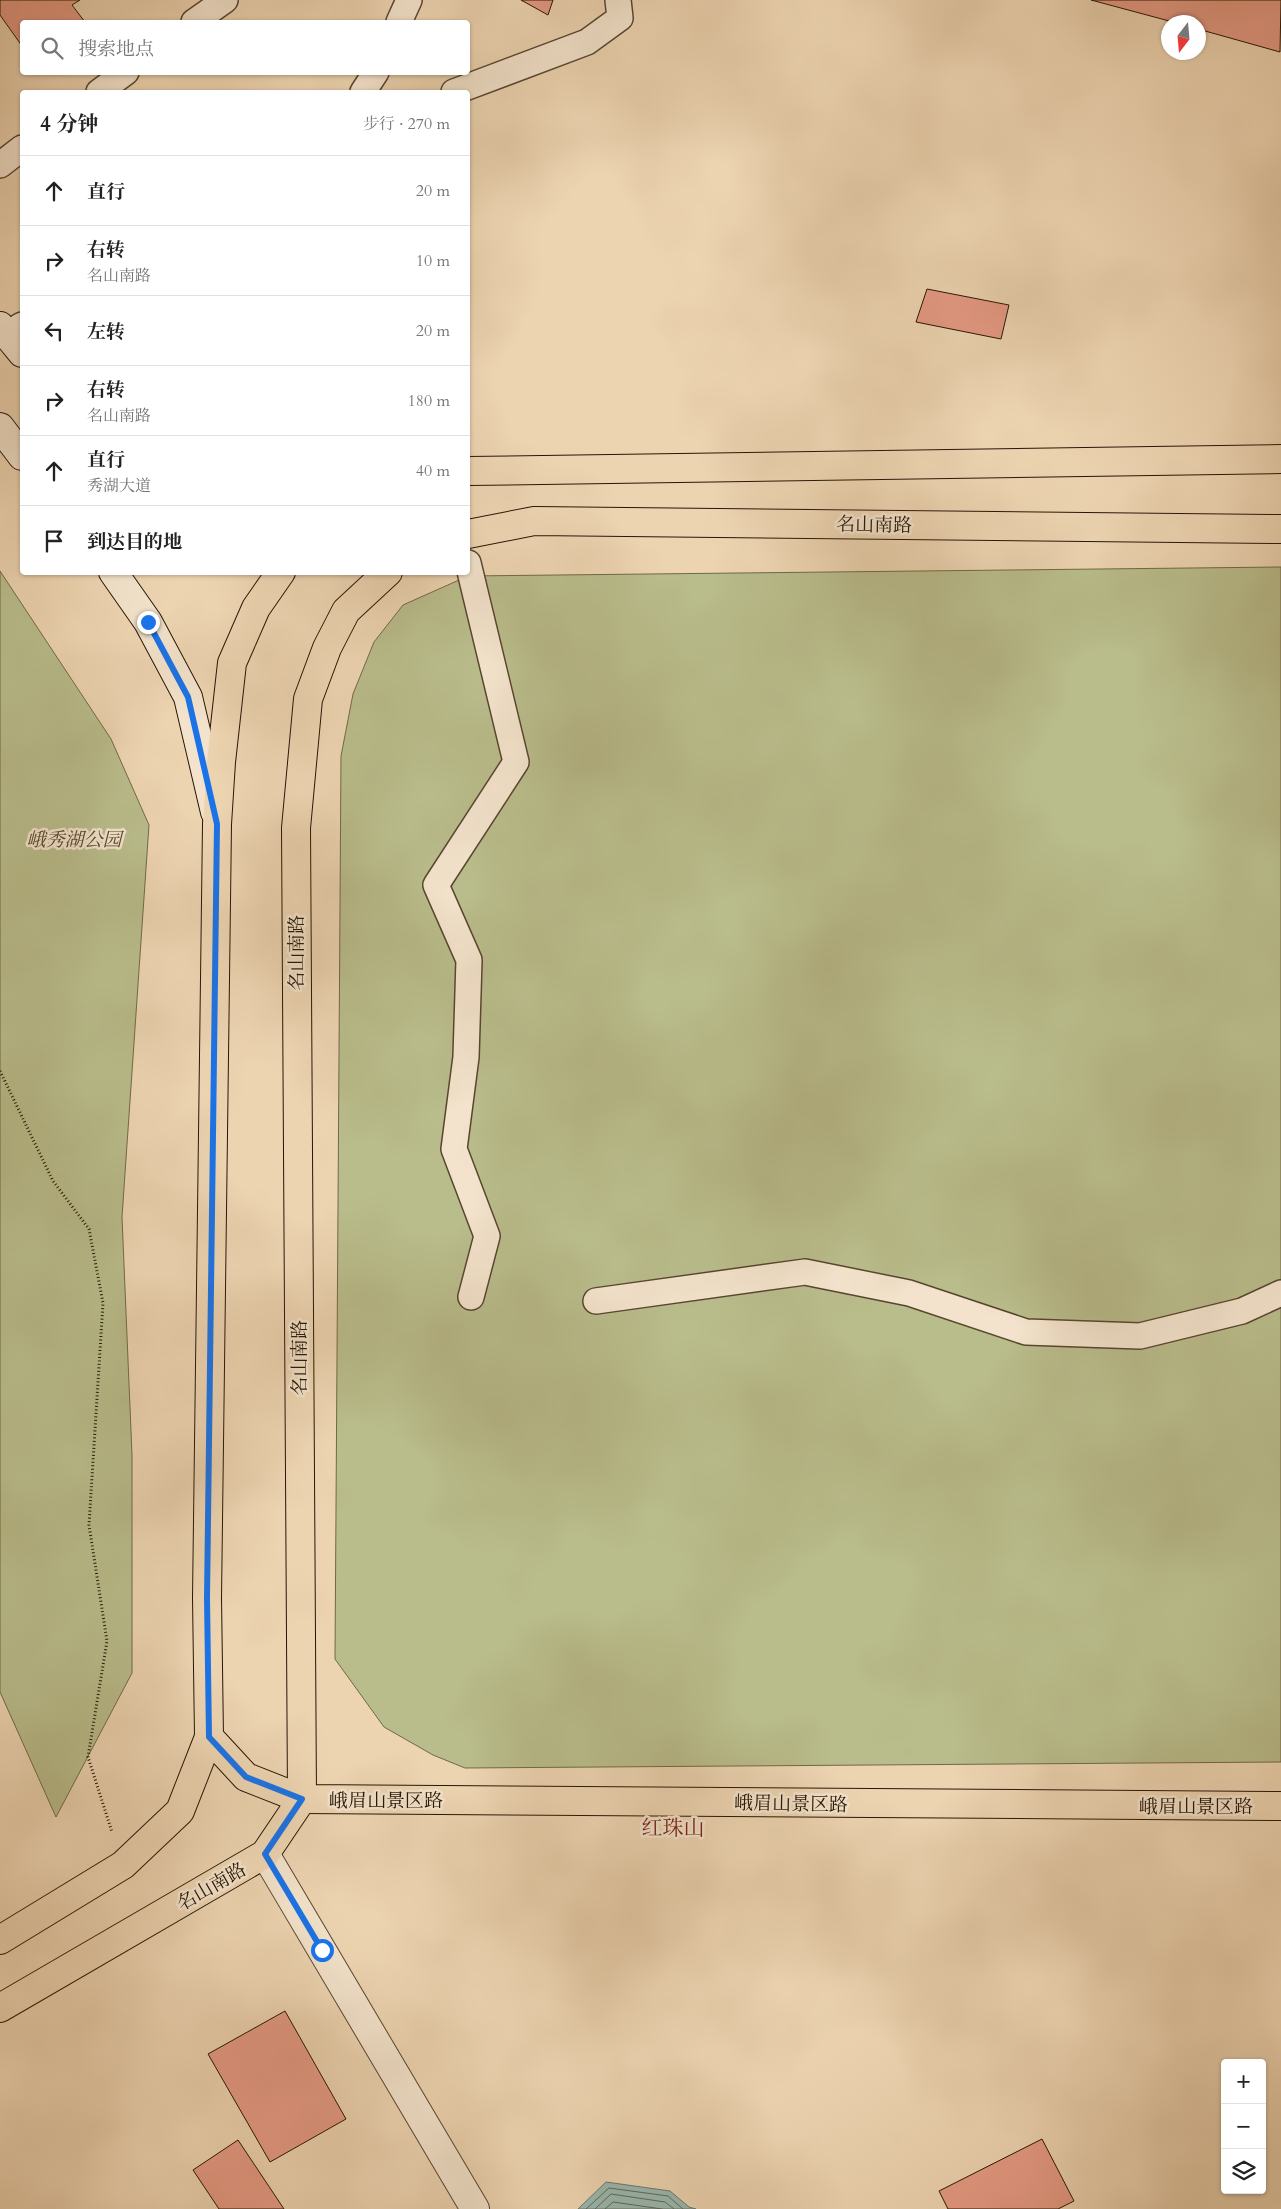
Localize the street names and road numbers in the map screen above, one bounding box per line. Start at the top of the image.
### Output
street label: 名山南路 [836,511,912,539]
street label: 名山南路 [284,915,310,991]
street label: 名山南路 [287,1320,313,1396]
street label: 峨眉山景区路 [329,1788,443,1814]
street label: 峨眉山景区路 [734,1790,848,1818]
street label: 峨眉山景区路 [1139,1794,1253,1820]
street label: 名山南路 [172,1857,251,1917]

